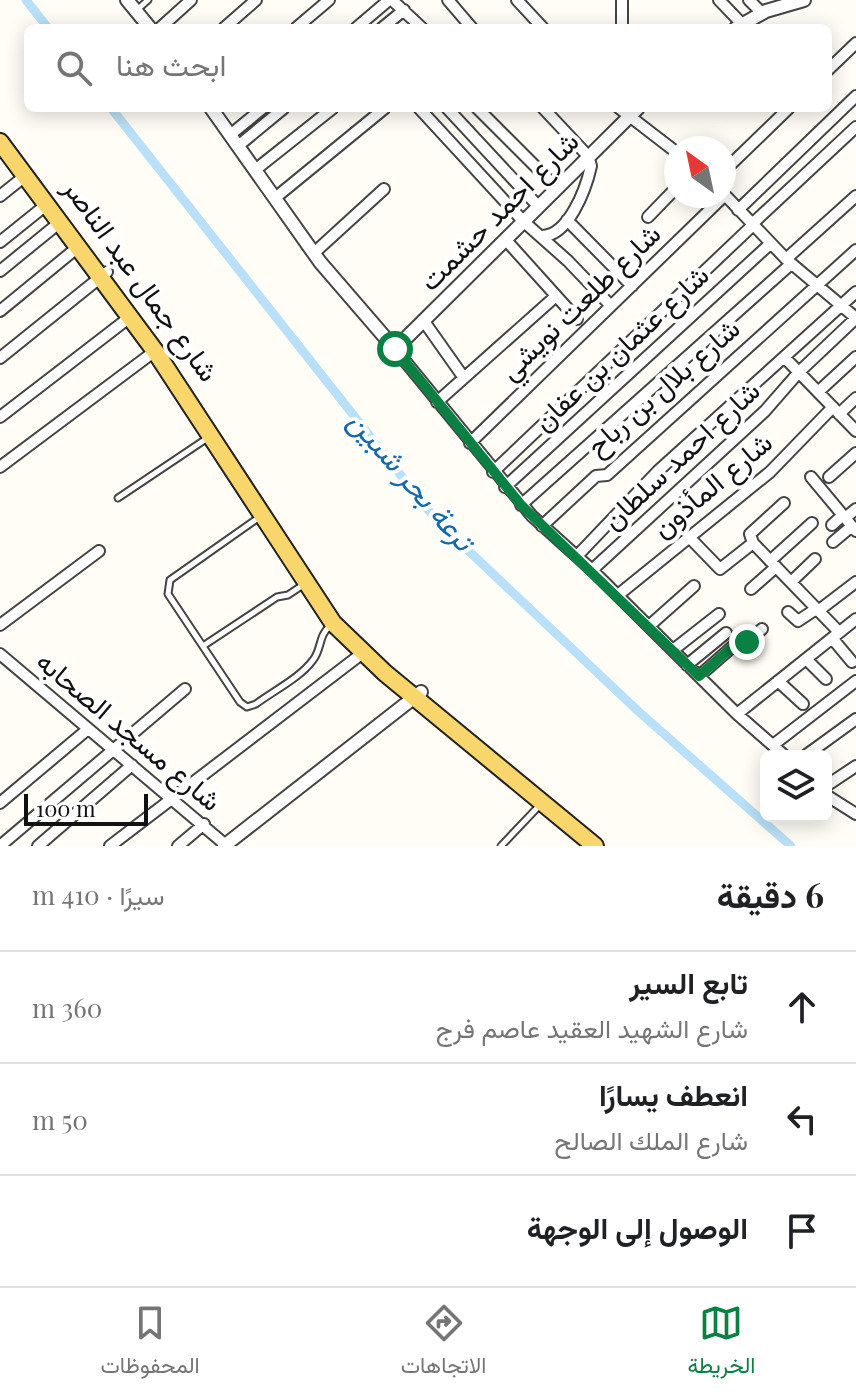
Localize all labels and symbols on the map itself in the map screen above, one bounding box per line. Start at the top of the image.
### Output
street label: شارع احمد حشمت [410,122,587,299]
north arrow [664,136,736,208]
street label: شارع جمال عبد الناصر [54,170,228,389]
street label: شارع طلعت نويشي [490,215,672,392]
street label: شارع عثمان بن عفان [524,256,717,439]
street label: شارع بلال بن رباح [577,309,748,464]
route start [377,331,413,367]
street label: شارع احمد سلطان [593,371,768,538]
water label: ترعة بحر شبين [341,401,486,560]
street label: شارع المأذون [643,423,780,546]
route end [729,624,765,660]
street label: شارع مسجد الصحابه [28,642,230,820]
scale bar [24,790,148,826]

